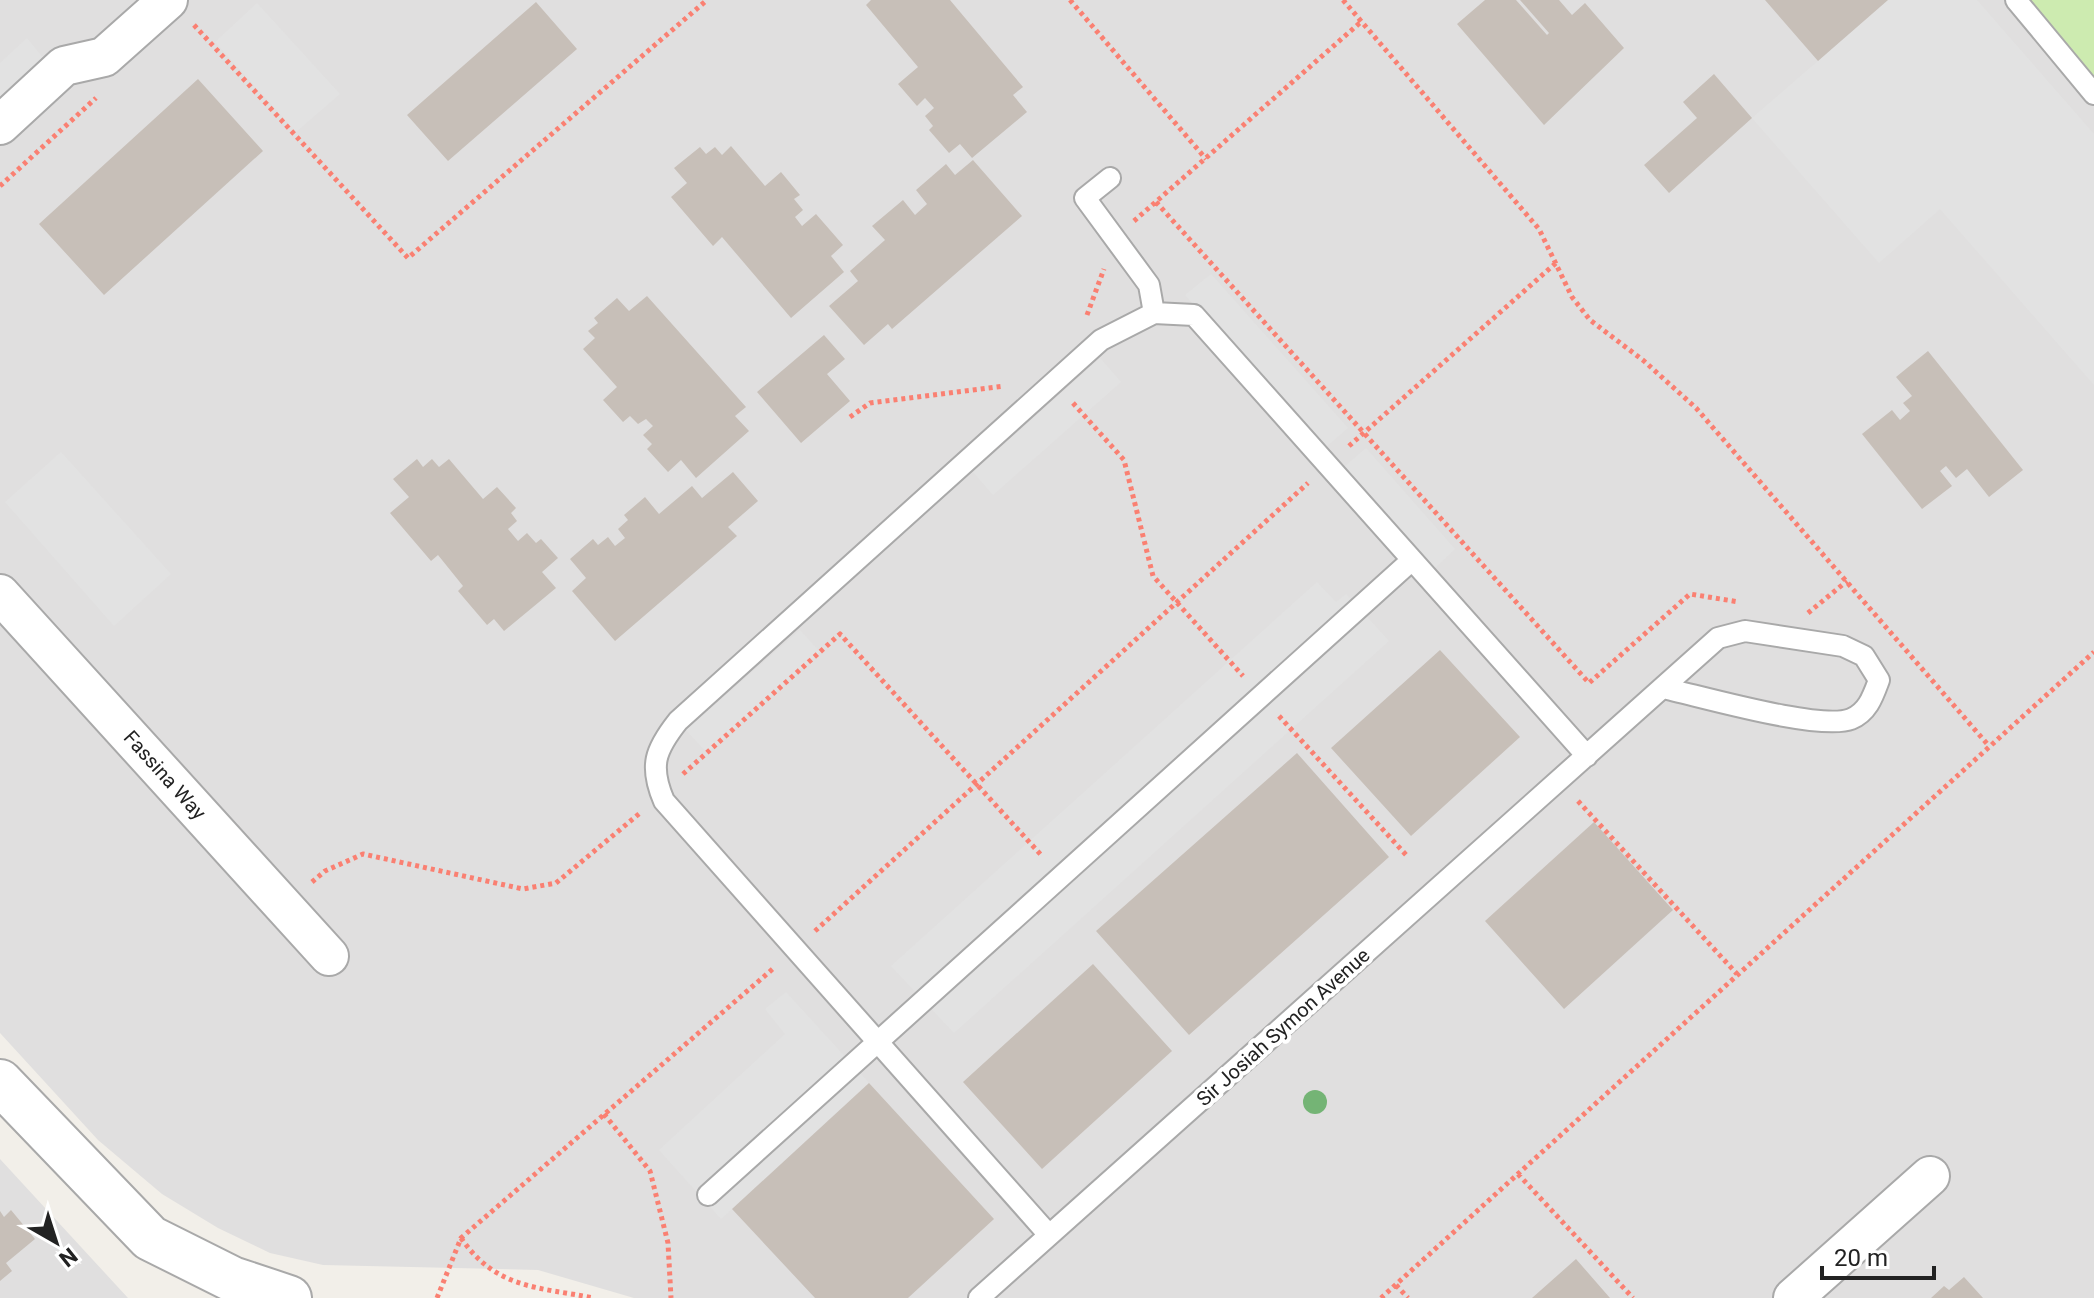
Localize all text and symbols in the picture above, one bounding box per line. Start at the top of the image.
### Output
street label: Fassina Way [119,725,212,825]
street label: Sir Josiah Symon Avenue [1191,943,1375,1111]
north arrow [16,1202,96,1282]
scale bar [1822,1230,1934,1280]
text: N [54,1243,82,1272]
text: 20 m [1834,1244,1888,1272]

